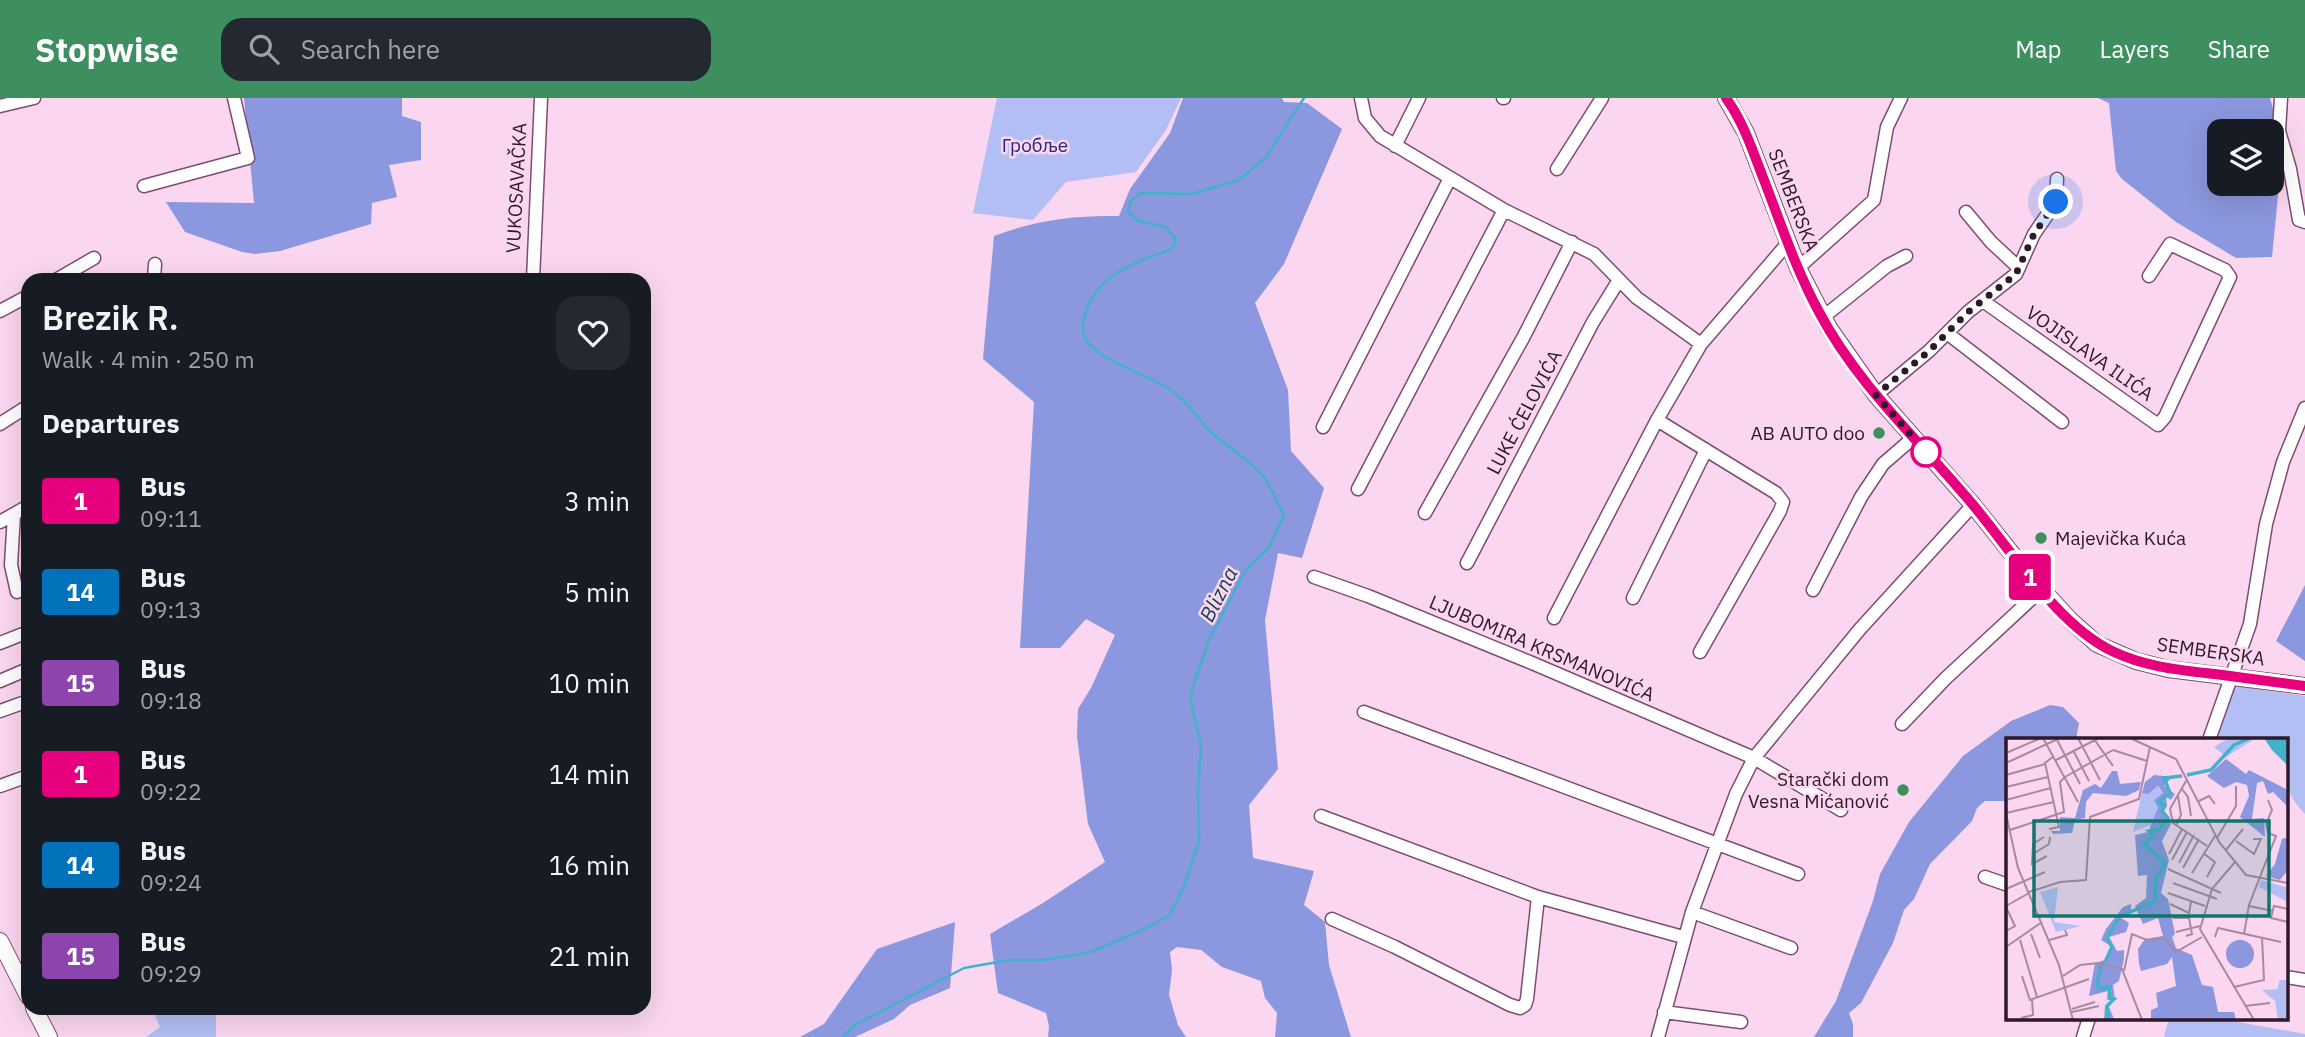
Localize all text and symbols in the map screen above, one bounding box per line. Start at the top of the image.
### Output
search box [221,18,711,81]
text: Stopwise [35,28,179,71]
icon: search [245,30,283,68]
text: Search here [301,32,440,66]
text: Map [2015,33,2062,65]
text: Layers [2100,33,2170,65]
text: Share [2208,33,2270,65]
map controls [2207,119,2284,196]
button: layers [2207,119,2284,196]
street label: VUKOSAVAČKA [501,122,531,254]
park label: Гробље [1002,133,1068,157]
street label: SEMBERSKA [1763,145,1825,255]
your location [2038,184,2073,219]
text: Brezik R. [42,296,179,339]
button: heart [556,296,630,370]
street label: VOJISLAVA ILIĆA [2022,300,2158,406]
text: Walk · 4 min · 250 m [42,344,255,374]
street label: LUKE ĆELOVIĆA [1481,346,1567,478]
text: Departures [42,406,180,440]
place label: AB AUTO doo [1750,421,1865,445]
marker: AB AUTO doo [1871,425,1887,441]
unlabelled marker [1911,437,1941,467]
text: Bus [140,469,186,503]
text: 3 min [564,484,630,518]
text: 1 [73,485,88,517]
text: 09:11 [140,503,202,533]
place label: Majevička Kuća [2055,526,2186,550]
marker: Majevička Kuća [2033,530,2049,546]
line badge: 1 [2007,554,2053,600]
text: Bus [140,560,186,594]
text: 1 [2023,561,2037,593]
water label: Blizna [1192,562,1244,626]
text: 5 min [564,575,630,609]
text: 14 [66,576,95,608]
street label: LJUBOMIRA KRSMANOVIĆA [1426,590,1658,706]
text: 09:13 [140,594,202,624]
street label: SEMBERSKA [2156,632,2266,670]
text: Bus [140,651,186,685]
text: 10 min [549,666,630,700]
text: 15 [66,667,95,699]
text: 09:18 [140,685,202,715]
inset map [2006,738,2288,1020]
text: Bus [140,742,186,776]
text: 14 min [549,757,630,791]
text: 1 [73,758,88,790]
place label: Starački dom Vesna Mićanović [1748,767,1889,813]
text: 09:22 [140,776,202,806]
marker: Starački dom Vesna Mićanović [1895,782,1911,798]
text: Bus [140,833,186,867]
text: 16 min [549,848,630,882]
text: 14 [66,849,95,881]
text: 09:24 [140,867,202,897]
text: Bus [140,924,186,958]
text: 21 min [549,939,630,973]
text: 15 [66,940,95,972]
text: 09:29 [140,958,202,988]

